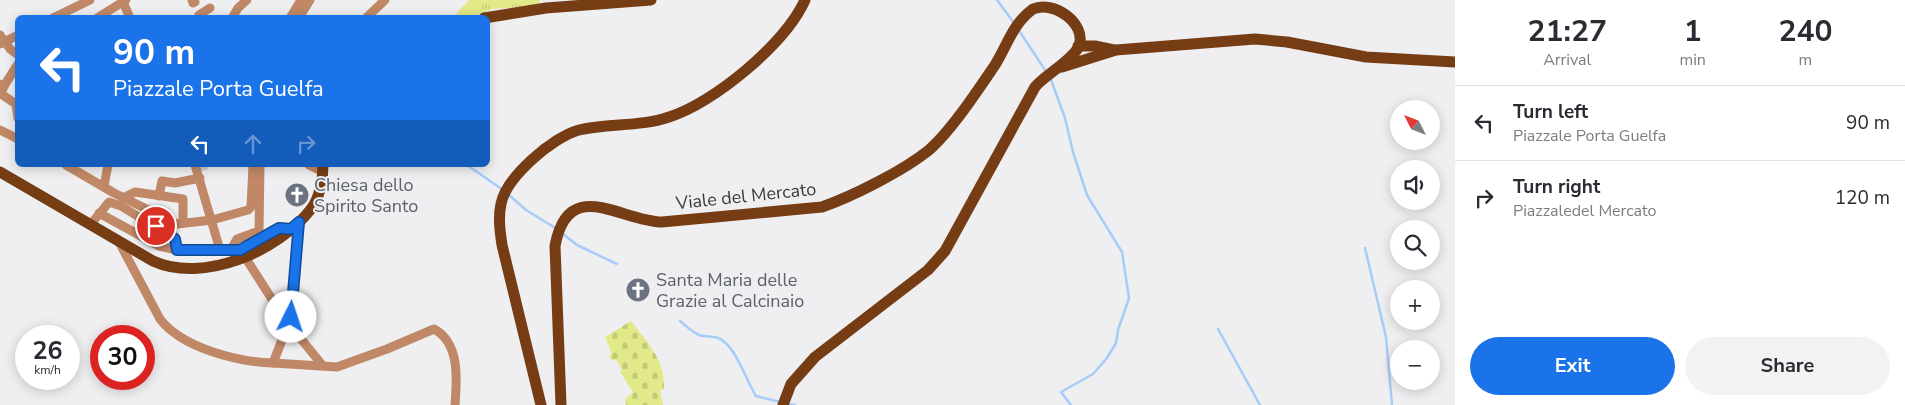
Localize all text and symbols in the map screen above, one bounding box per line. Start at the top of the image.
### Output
text: 21:27 [1528,11,1607,52]
text: 1 [1684,11,1702,52]
text: 240 [1778,11,1832,52]
text: 90 m [113,29,195,76]
icon: left [30,35,95,100]
text: Arrival [1543,49,1591,71]
text: min [1679,49,1706,71]
text: m [1799,49,1812,71]
text: Piazzale Porta Guelfa [113,74,324,104]
text: Turn left [1513,99,1588,125]
north arrow [1390,100,1440,150]
map controls [1390,100,1440,390]
icon: left [1470,109,1498,137]
text: 90 m [1846,110,1890,136]
text: Piazzale Porta Guelfa [1513,125,1666,147]
icon: left [186,130,214,158]
icon: ahead [239,130,267,158]
icon: right [292,130,320,158]
button: sound [1390,160,1440,210]
place label: Chiesa dello Spirito Santo [314,173,418,218]
text: Turn right [1513,174,1600,200]
street label: Viale del Mercato [674,177,817,215]
church icon: Chiesa dello Spirito Santo [284,182,310,208]
icon: right [1470,184,1498,212]
text: 120 m [1835,185,1890,211]
text: Piazzaledel Mercato [1513,200,1656,222]
pin [135,205,177,247]
icon: arrive [142,212,170,240]
button: search [1390,220,1440,270]
place label: Santa Maria delle Grazie al Calcinaio [656,268,804,313]
church icon: Santa Maria delle Grazie al Calcinaio [625,277,651,303]
button: + [1390,280,1440,330]
position arrow [264,290,316,342]
speed limit sign: 30 [90,325,155,390]
text: 26 [32,334,63,368]
button: Exit [1470,337,1675,395]
button: Share [1685,337,1890,395]
button: − [1390,340,1440,390]
text: km/h [34,362,61,378]

